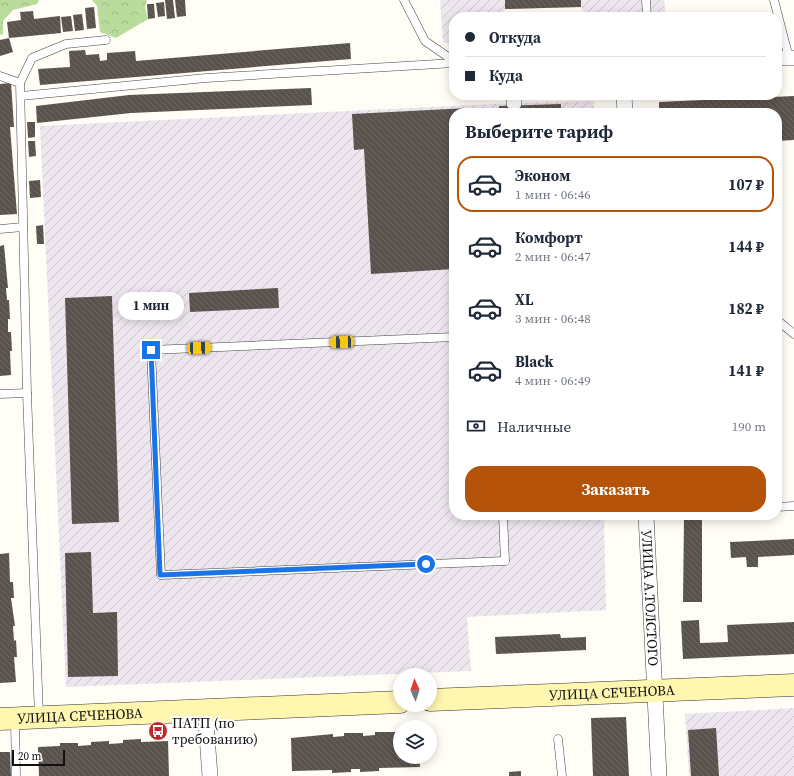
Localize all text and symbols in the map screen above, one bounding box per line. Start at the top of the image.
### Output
text: Откуда [489,27,541,48]
text: Куда [489,65,523,86]
text: Выберите тариф [465,119,613,144]
text: Эконом [515,165,570,186]
icon: car [467,166,503,202]
text: 107 ₽ [728,174,764,195]
text: 1 мин · 06:46 [515,186,591,203]
text: Комфорт [515,227,583,248]
icon: car [467,228,503,264]
text: 144 ₽ [728,236,764,257]
text: 2 мин · 06:47 [515,248,591,265]
text: XL [515,289,534,310]
icon: car [467,290,503,326]
callout: 1 мин [118,292,184,320]
text: 1 мин [133,297,169,314]
text: 182 ₽ [728,298,764,319]
text: 3 мин · 06:48 [515,310,591,327]
car [330,336,354,348]
route end [142,341,160,359]
car [187,342,211,354]
text: Black [515,351,554,372]
icon: car [467,352,503,388]
text: 141 ₽ [728,360,764,381]
text: 4 мин · 06:49 [515,372,591,389]
icon: cash [465,415,487,437]
text: Наличные [497,416,571,437]
text: 190 m [732,418,766,435]
button: Заказать [465,466,766,512]
street label: УЛИЦА А.ТОЛСТОГО [637,529,664,667]
route start [417,555,435,573]
north arrow [393,668,437,712]
map controls [393,668,437,764]
street label: УЛИЦА СЕЧЕНОВА [548,680,676,705]
street label: УЛИЦА СЕЧЕНОВА [17,703,144,728]
place label: ПАТП (по требованию) [172,713,258,749]
bus stop icon: ПАТП (по требованию) [147,720,169,742]
button: layers [393,720,437,764]
scale bar [12,748,65,767]
text: 20 m [18,749,41,764]

